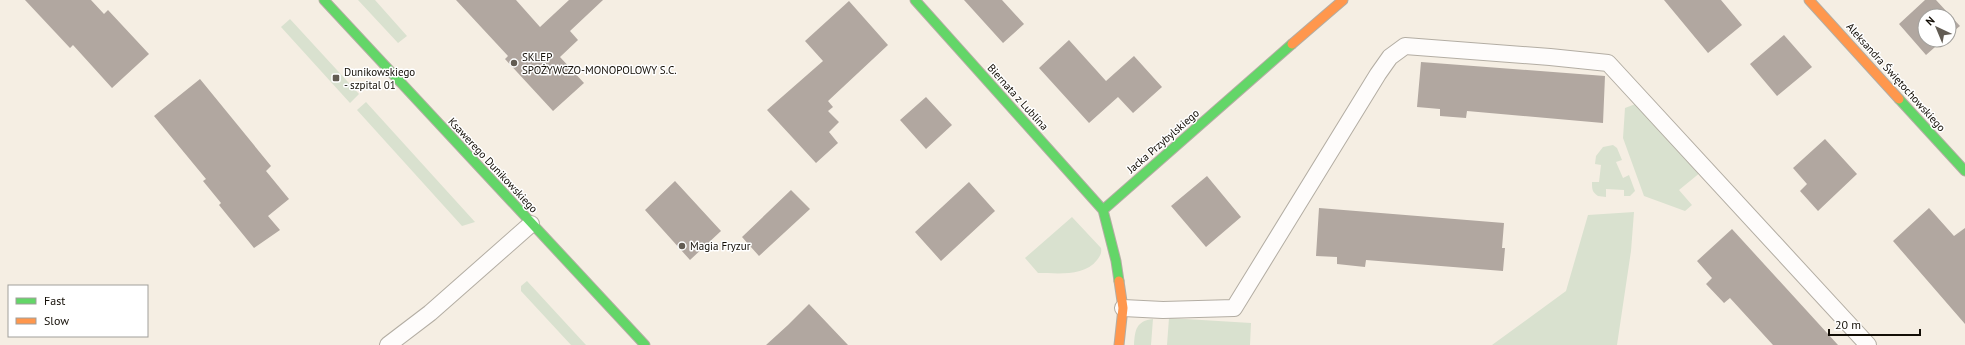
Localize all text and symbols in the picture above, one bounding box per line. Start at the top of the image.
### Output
north arrow [1917,8,1957,48]
text: N [1923,13,1938,28]
street label: Aleksandra Świętochowskiego [1843,20,1949,134]
place label: SKLEP SPOŻYWCZO-MONOPOLOWY S.C. [522,50,677,77]
marker: SKLEP SPOŻYWCZO-MONOPOLOWY S.C. [509,58,519,68]
street label: Biernata z Lublina [985,61,1051,133]
place label: Dunikowskiego - szpital 01 [344,65,415,92]
marker: Dunikowskiego - szpital 01 [331,73,341,83]
street label: Jacka Przybylskiego [1123,106,1202,177]
street label: Ksawerego Dunikowskiego [445,114,541,216]
place label: Magia Fryzur [690,239,751,253]
marker: Magia Fryzur [677,241,687,251]
legend [8,285,148,337]
text: Fast [44,293,65,308]
scale bar [1829,311,1920,337]
text: Slow [44,313,69,328]
text: 20 m [1835,317,1861,332]

